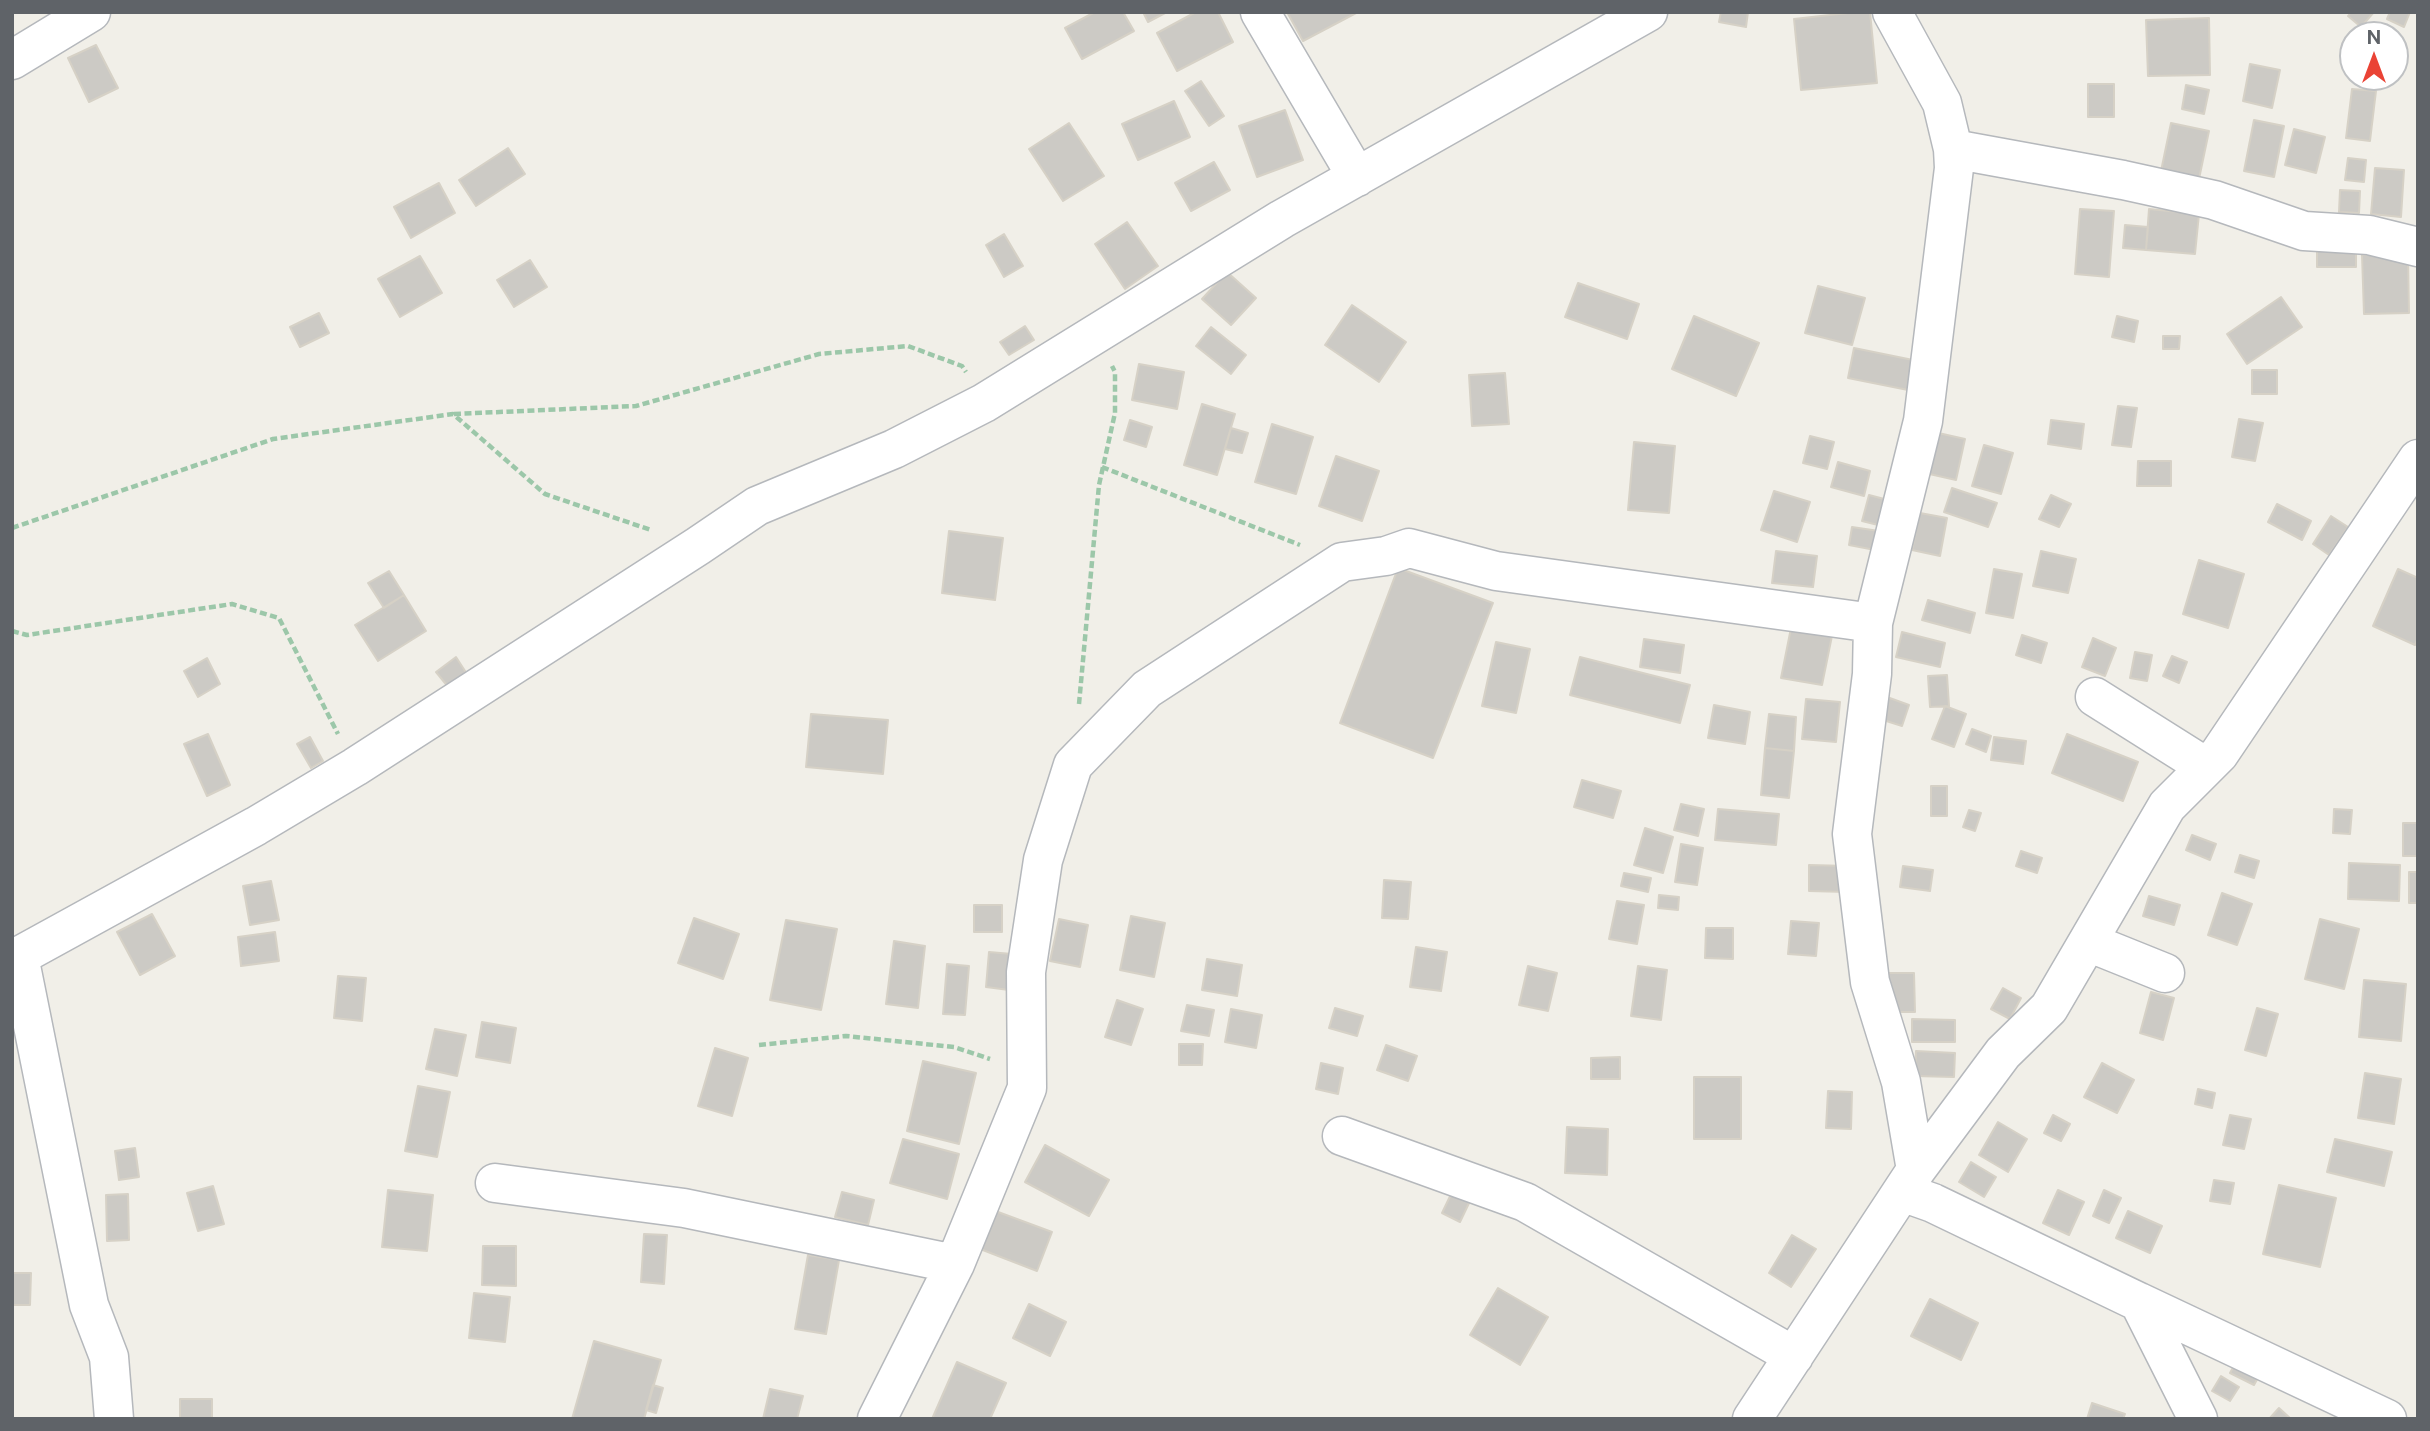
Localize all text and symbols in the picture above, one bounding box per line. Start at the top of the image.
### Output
north arrow [2339,21,2409,91]
text: N [2367,26,2381,48]

